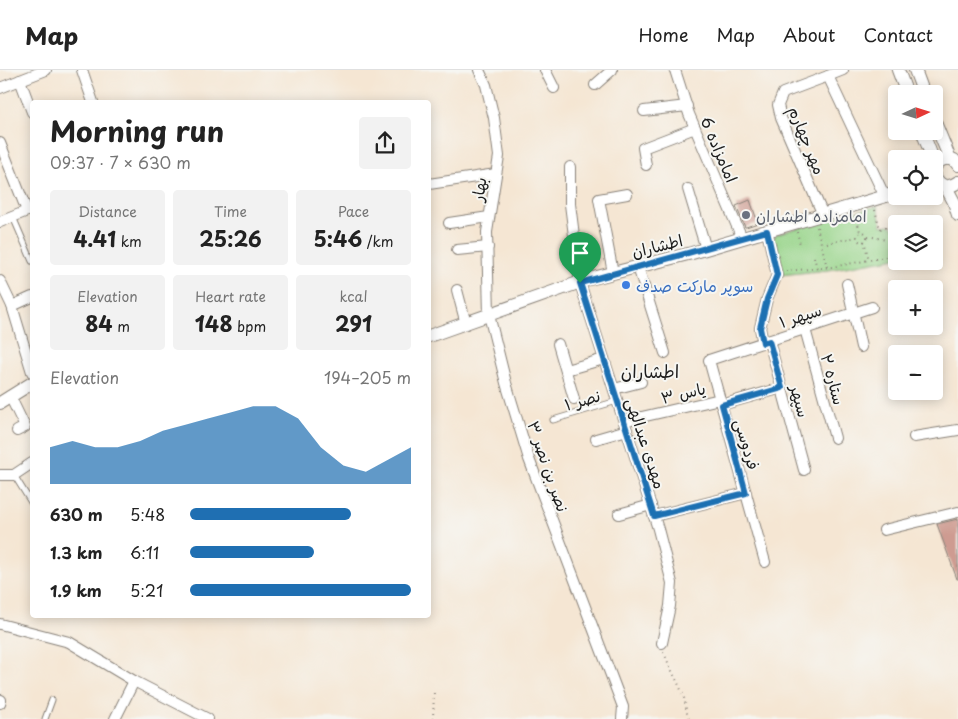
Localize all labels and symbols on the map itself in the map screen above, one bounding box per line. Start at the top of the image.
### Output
north arrow [888,85,942,140]
street label: مهر چهارم [782,102,833,179]
street label: امامزاده 6 [695,112,745,186]
street label: بهار [464,175,492,205]
place label: امامزاده اطشاران [756,203,867,227]
marker: امامزاده اطشاران [740,209,752,221]
street label: اطشاران [629,227,685,263]
pin [559,232,601,283]
place label: سوپر مارکت صدف [636,273,753,297]
marker: سوپر مارکت صدف [620,279,632,291]
street label: سپهر ۱ [776,297,824,333]
street label: ستاره ۲ [816,351,852,407]
district label: اطشاران [621,357,679,384]
street label: یاس ۳ [658,375,708,409]
street label: سپهر [785,380,817,420]
street label: نصر ۱ [561,382,603,416]
street label: مهدی عبدالهی [621,394,673,492]
street label: فردوسی [729,416,767,472]
street label: نصر بن نصر ۳ [522,417,576,515]

